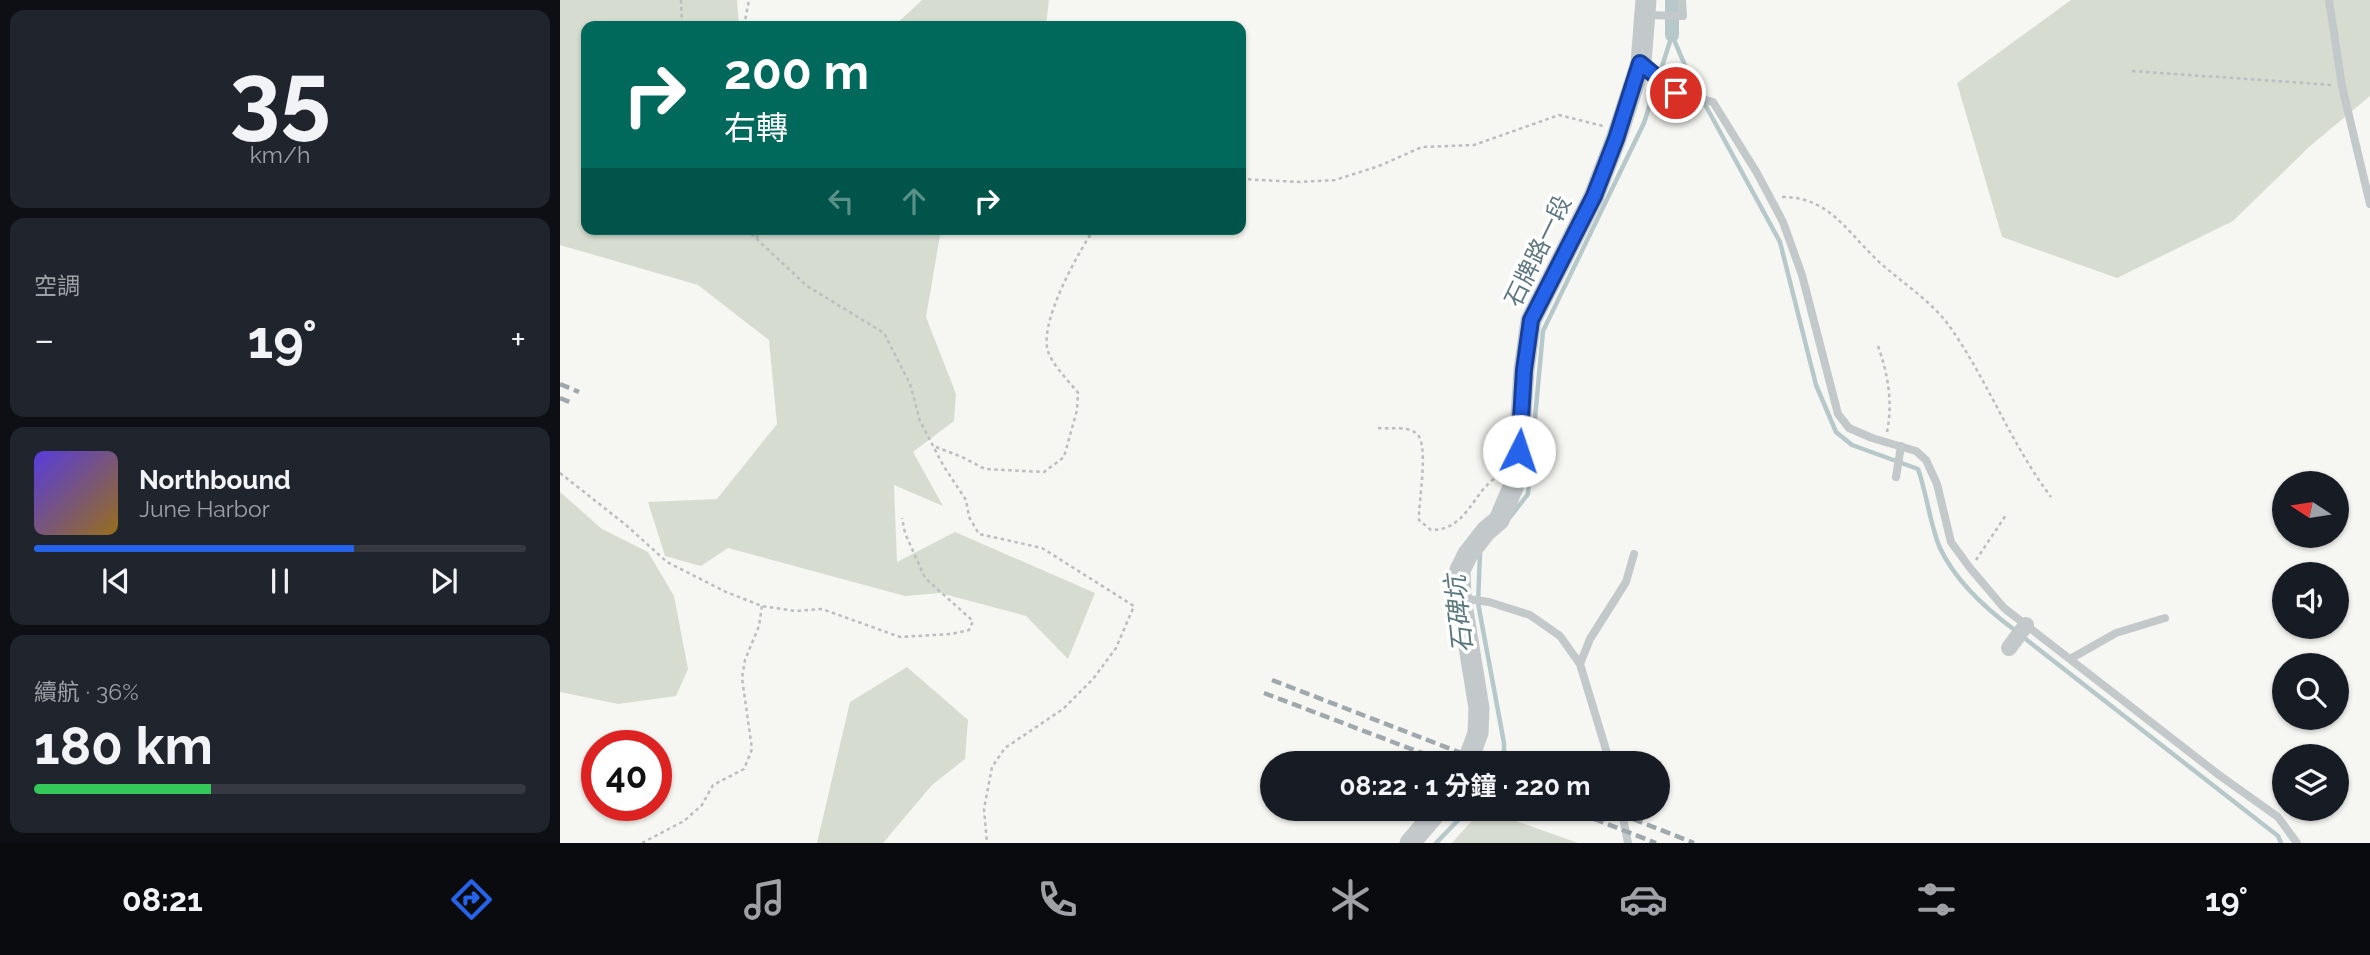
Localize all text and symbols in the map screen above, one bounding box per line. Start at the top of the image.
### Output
text: 35 [229,42,331,149]
text: 200 m [724,43,869,100]
icon: right [609,49,700,140]
pin [1646,63,1706,123]
icon: arrive [1657,74,1695,112]
text: 右轉 [724,109,788,146]
text: km/h [250,141,310,168]
icon: left [822,182,860,220]
icon: ahead [895,182,933,220]
icon: right [968,182,1006,220]
street label: 石牌路一段 [1498,190,1577,311]
text: 空調 [34,272,80,299]
text: 19° [248,309,317,370]
text: − [34,317,54,362]
text: + [510,317,526,362]
position arrow [1482,414,1556,488]
text: Northbound [139,465,291,495]
north arrow [2272,471,2348,548]
map controls [2272,471,2349,821]
text: June Harbor [139,495,270,522]
icon: previous [97,562,135,600]
icon: pause [261,562,299,600]
icon: next [425,562,463,600]
button: sound [2272,562,2349,639]
water label: 石碑坑 [1440,570,1478,654]
button: search [2272,653,2349,730]
text: 續航 · 36% [34,678,139,705]
text: 180 km [34,715,213,776]
speed limit sign: 40 [581,730,672,821]
button: layers [2272,744,2349,821]
text: 08:22 · 1 分鐘 · 220 m [1340,771,1590,801]
icon: directions [447,875,496,924]
icon: music [740,875,789,924]
icon: phone [1033,875,1082,924]
icon: climate [1326,875,1375,924]
icon: car [1619,875,1668,924]
icon: filters [1912,875,1961,924]
text: 08:21 [122,881,203,918]
text: 19° [2205,881,2248,918]

